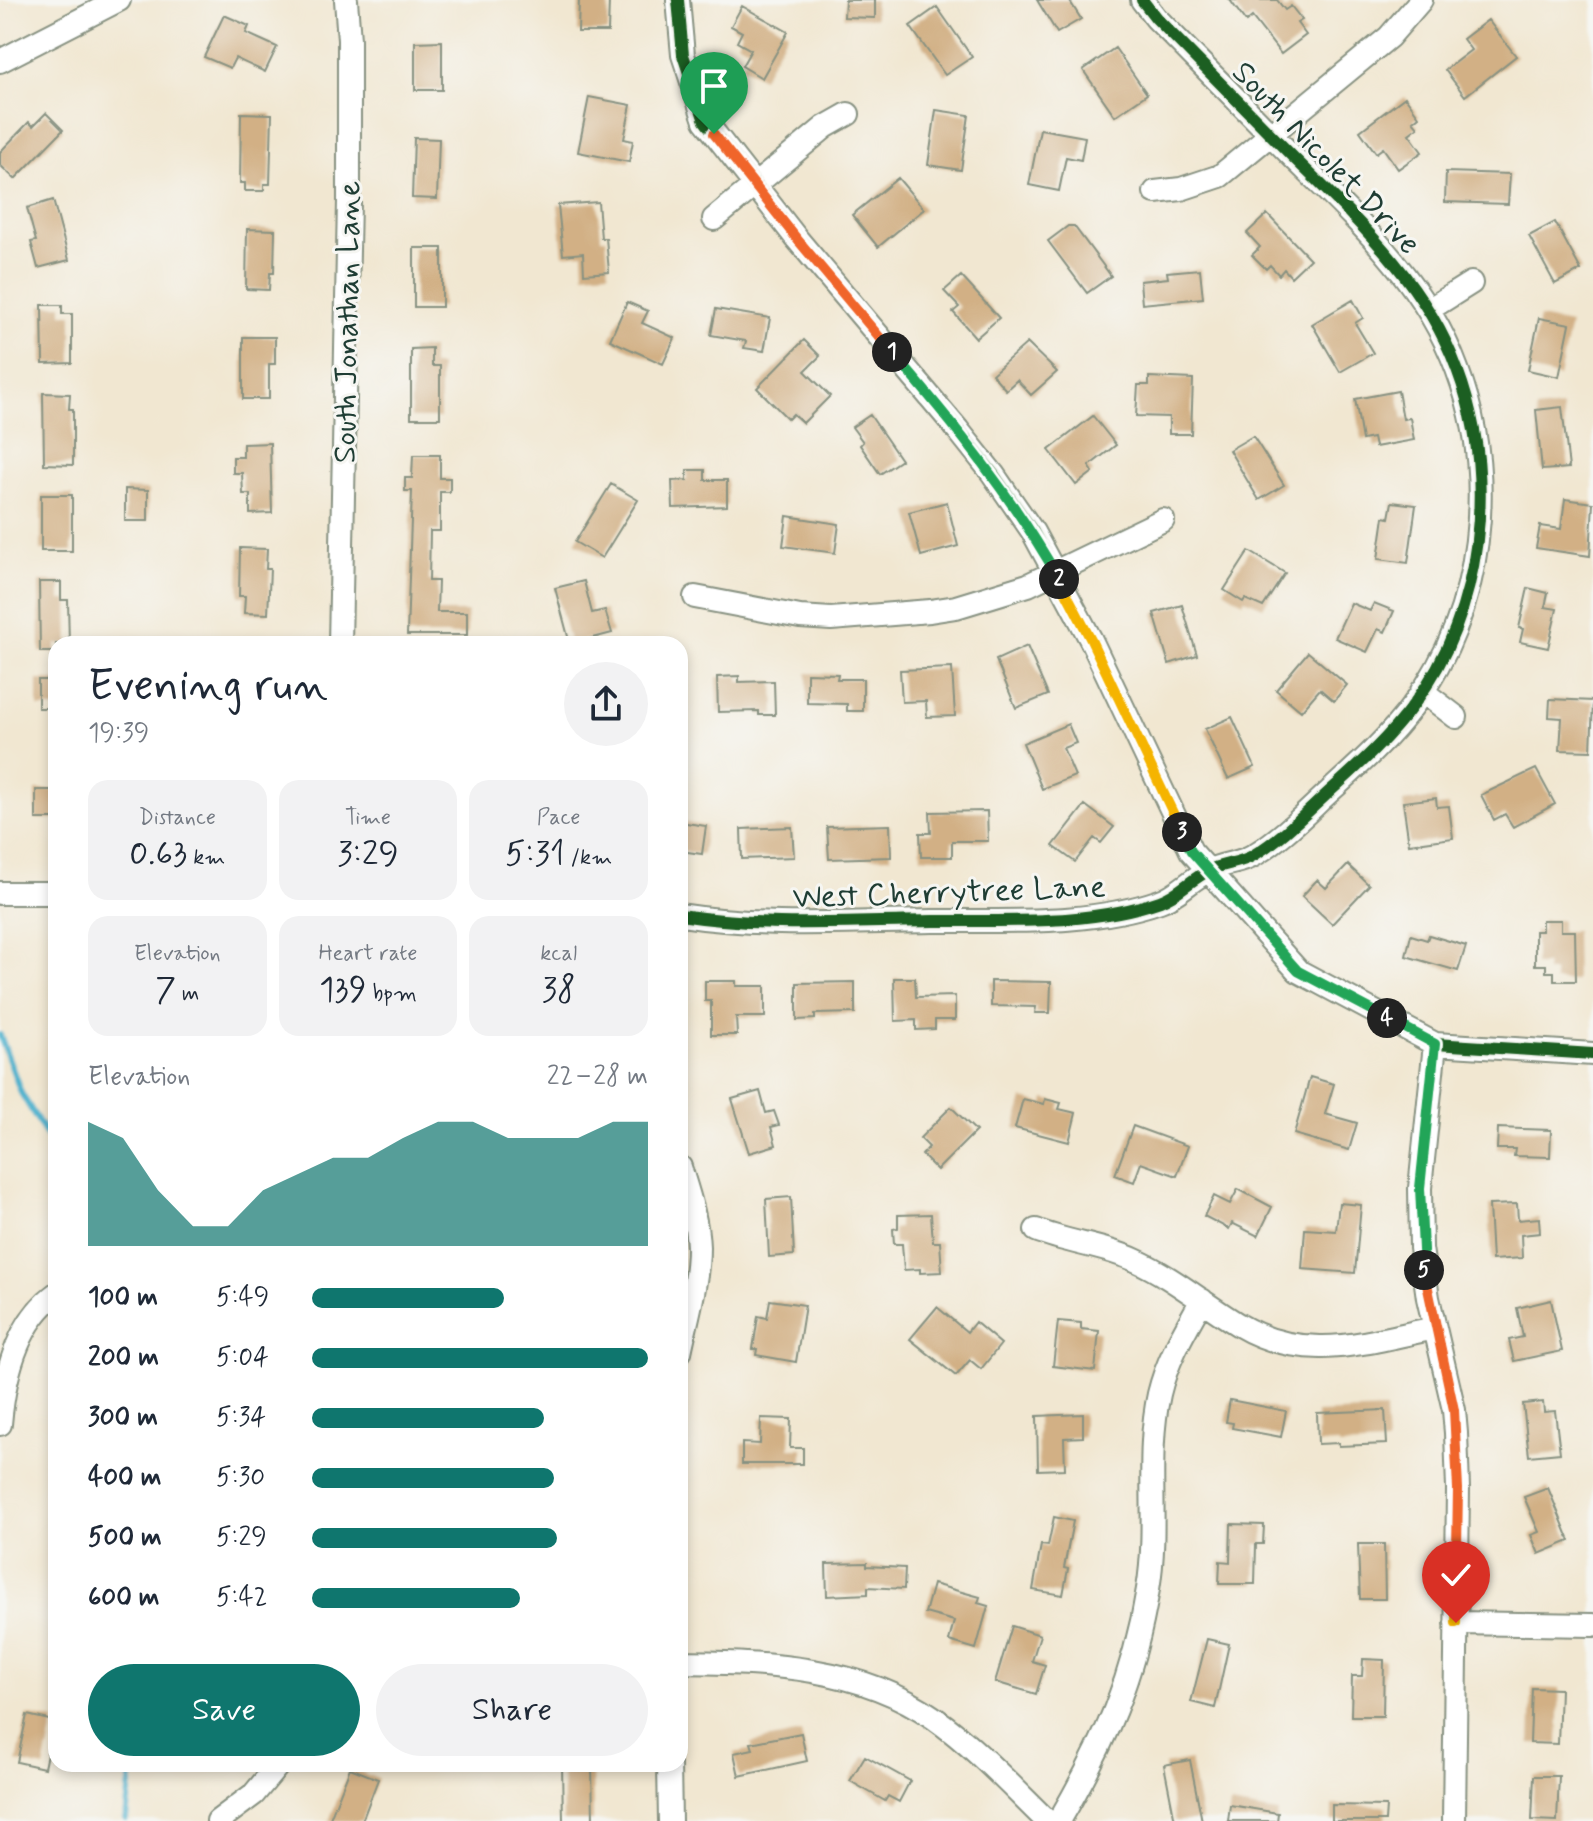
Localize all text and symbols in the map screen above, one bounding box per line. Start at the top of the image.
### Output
pin [680,52,748,134]
street label: South Nicolet Drive [1222,52,1429,264]
icon: arrive [692,64,736,108]
street label: South Jonathan Lane [325,180,371,464]
pin: 1 [872,332,912,372]
text: 1 [887,338,897,366]
pin: 2 [1039,559,1079,599]
text: 2 [1054,565,1064,593]
text: Evening run [88,658,328,716]
button: share [564,662,648,746]
text: 19:39 [88,717,149,751]
text: Distance [139,804,216,832]
text: Time [345,804,391,832]
text: Pace [537,804,581,832]
pin: 3 [1162,812,1202,852]
text: 3 [1177,818,1187,846]
text: 0.63 [129,832,187,877]
text: 3:29 [337,832,399,877]
text: 5:31 [505,832,565,877]
text: km [187,844,225,872]
text: /km [565,844,612,872]
street label: West Cherrytree Lane [792,867,1106,919]
text: Elevation [134,940,221,968]
text: Heart rate [319,940,417,968]
text: kcal [540,940,577,968]
text: 7 [155,968,176,1013]
text: 139 [319,968,367,1013]
text: 38 [542,968,576,1013]
text: m [176,980,199,1008]
text: bpm [367,980,417,1008]
pin: 4 [1367,998,1407,1038]
text: 4 [1381,1004,1393,1032]
text: Elevation [88,1060,190,1094]
text: 22–28 m [547,1060,648,1094]
pin: 5 [1404,1250,1444,1290]
text: 5 [1417,1256,1431,1284]
text: 100 m [88,1281,158,1315]
text: 5:49 [216,1281,269,1315]
text: 200 m [88,1341,159,1375]
text: 5:04 [216,1341,269,1375]
text: 300 m [88,1401,158,1435]
text: 5:34 [216,1401,266,1435]
text: 400 m [88,1461,161,1495]
text: 5:30 [216,1461,265,1495]
text: 500 m [88,1521,162,1555]
text: 5:29 [216,1521,267,1555]
pin [1422,1541,1490,1623]
icon: check [1434,1553,1478,1597]
text: 600 m [88,1581,160,1615]
text: 5:42 [216,1581,267,1615]
button: Save [88,1664,360,1756]
button: Share [376,1664,648,1756]

